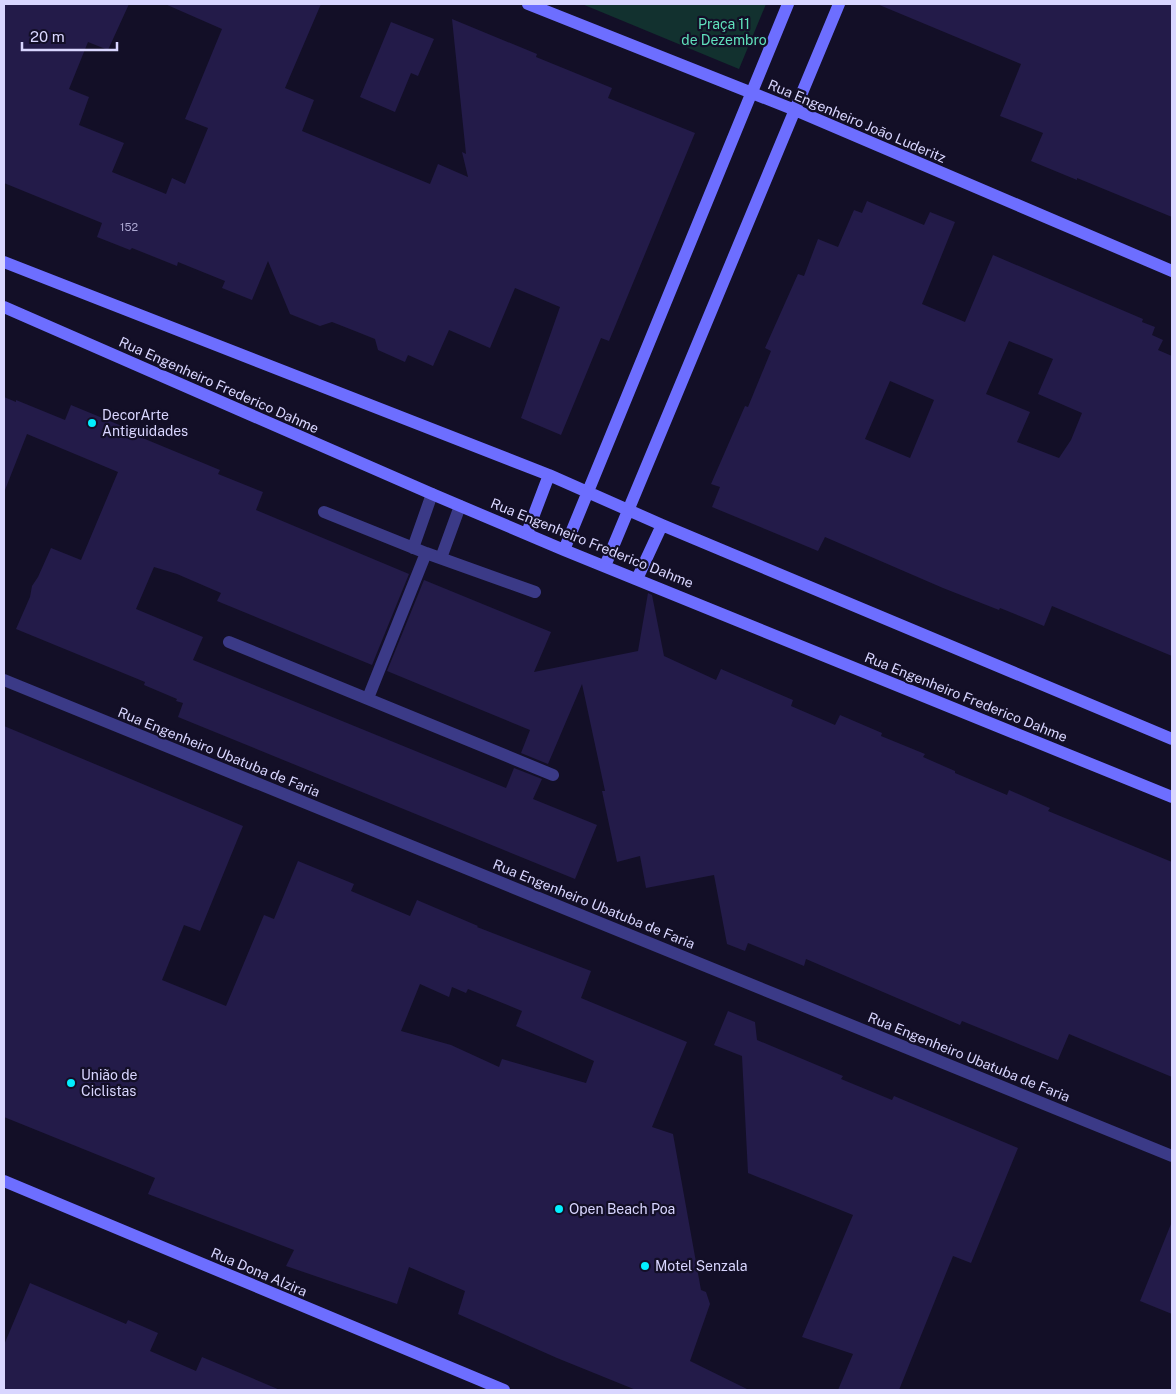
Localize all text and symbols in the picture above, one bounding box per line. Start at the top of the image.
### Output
park label: Praça 11 de Dezembro [681,16,767,48]
scale bar [22,20,118,52]
text: 20 m [30,28,65,45]
street label: Rua Engenheiro João Luderitz [766,76,949,166]
house number: 152 [120,221,138,233]
street label: Rua Engenheiro Frederico Dahme [117,334,321,436]
place label: DecorArte Antiguidades [102,407,188,439]
marker: DecorArte Antiguidades [86,417,98,429]
street label: Rua Engenheiro Frederico Dahme [488,495,696,591]
street label: Rua Engenheiro Frederico Dahme [862,649,1070,745]
street label: Rua Engenheiro Ubatuba de Faria [116,704,322,800]
street label: Rua Engenheiro Ubatuba de Faria [491,856,697,952]
street label: Rua Engenheiro Ubatuba de Faria [866,1009,1072,1105]
place label: União de Ciclistas [81,1067,137,1099]
marker: União de Ciclistas [65,1077,77,1089]
place label: Open Beach Poa [569,1201,675,1217]
marker: Open Beach Poa [553,1203,565,1215]
street label: Rua Dona Alzira [208,1245,310,1299]
place label: Motel Senzala [655,1258,748,1274]
marker: Motel Senzala [639,1260,651,1272]

